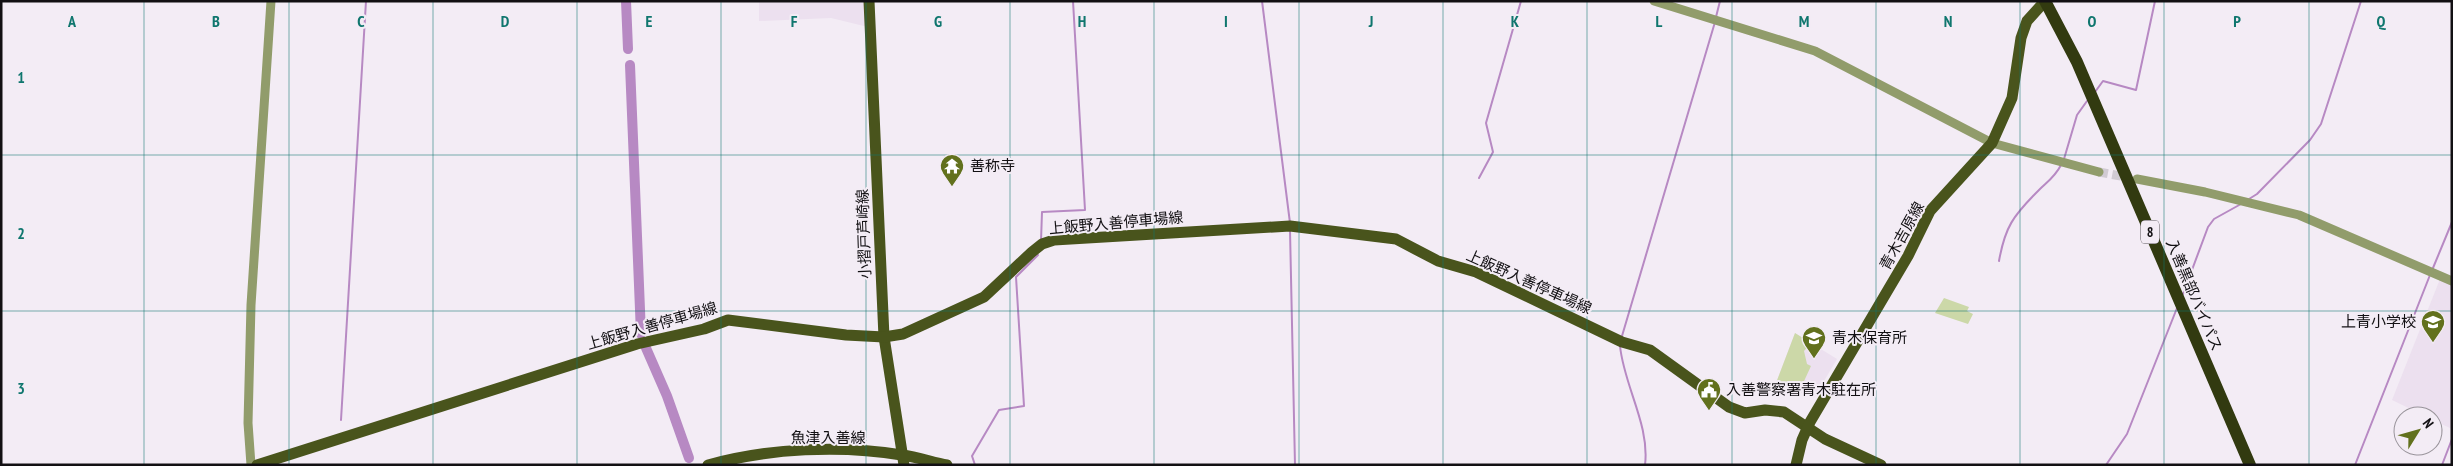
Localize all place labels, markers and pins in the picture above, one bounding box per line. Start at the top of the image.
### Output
temple icon: 善称寺 [939,153,965,187]
place label: 善称寺 [970,156,1015,175]
school or university icon: 上青小学校 [2420,309,2446,343]
place label: 上青小学校 [2341,312,2416,331]
school or university icon: 青木保育所 [1801,325,1827,359]
place label: 青木保育所 [1832,328,1907,347]
public building icon: 入善警察署青木駐在所 [1696,377,1722,411]
place label: 入善警察署青木駐在所 [1726,380,1876,399]

